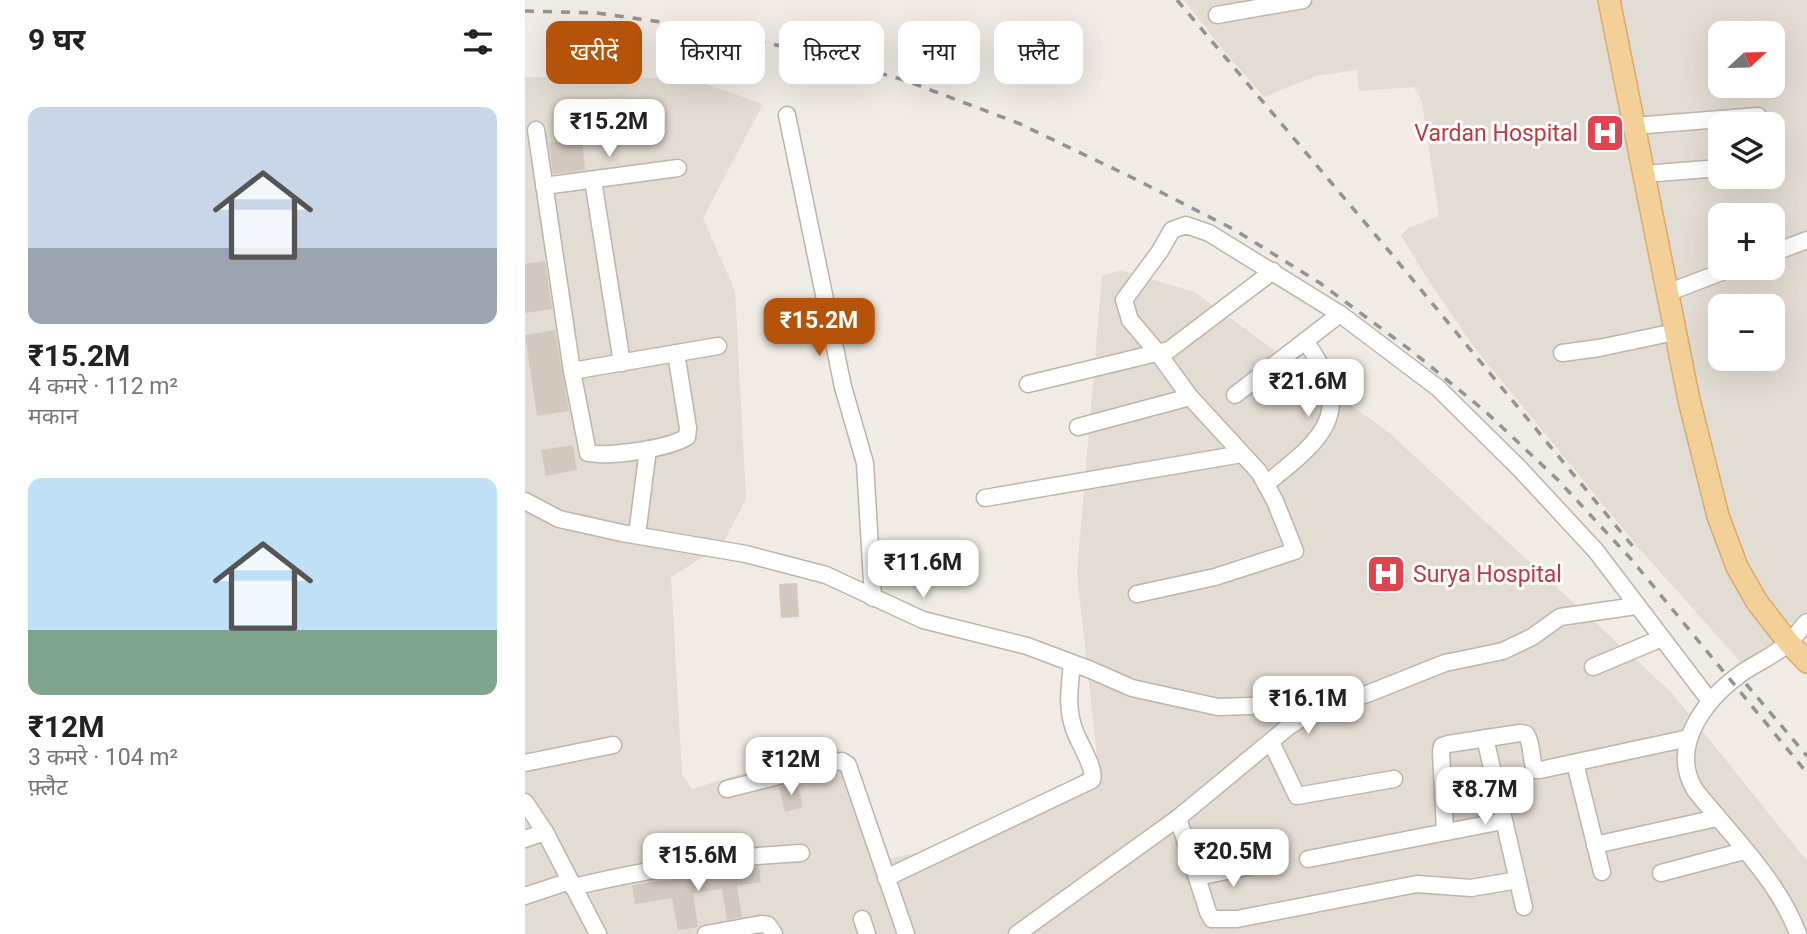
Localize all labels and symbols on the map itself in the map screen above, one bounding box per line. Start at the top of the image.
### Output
north arrow [1708,21,1785,98]
pin: ₹15.2M [552,100,666,159]
hospital icon: Vardan Hospital [1584,112,1626,154]
place label: Vardan Hospital [1414,120,1578,147]
pin: ₹15.2M [762,298,876,358]
pin: ₹21.6M [1251,360,1365,419]
pin: ₹11.6M [866,540,980,600]
hospital icon: Surya Hospital [1365,553,1407,595]
place label: Surya Hospital [1413,561,1562,588]
pin: ₹16.1M [1251,676,1365,736]
pin: ₹12M [750,738,832,797]
pin: ₹8.7M [1436,768,1534,827]
pin: ₹20.5M [1176,830,1290,889]
pin: ₹15.6M [641,834,755,893]

